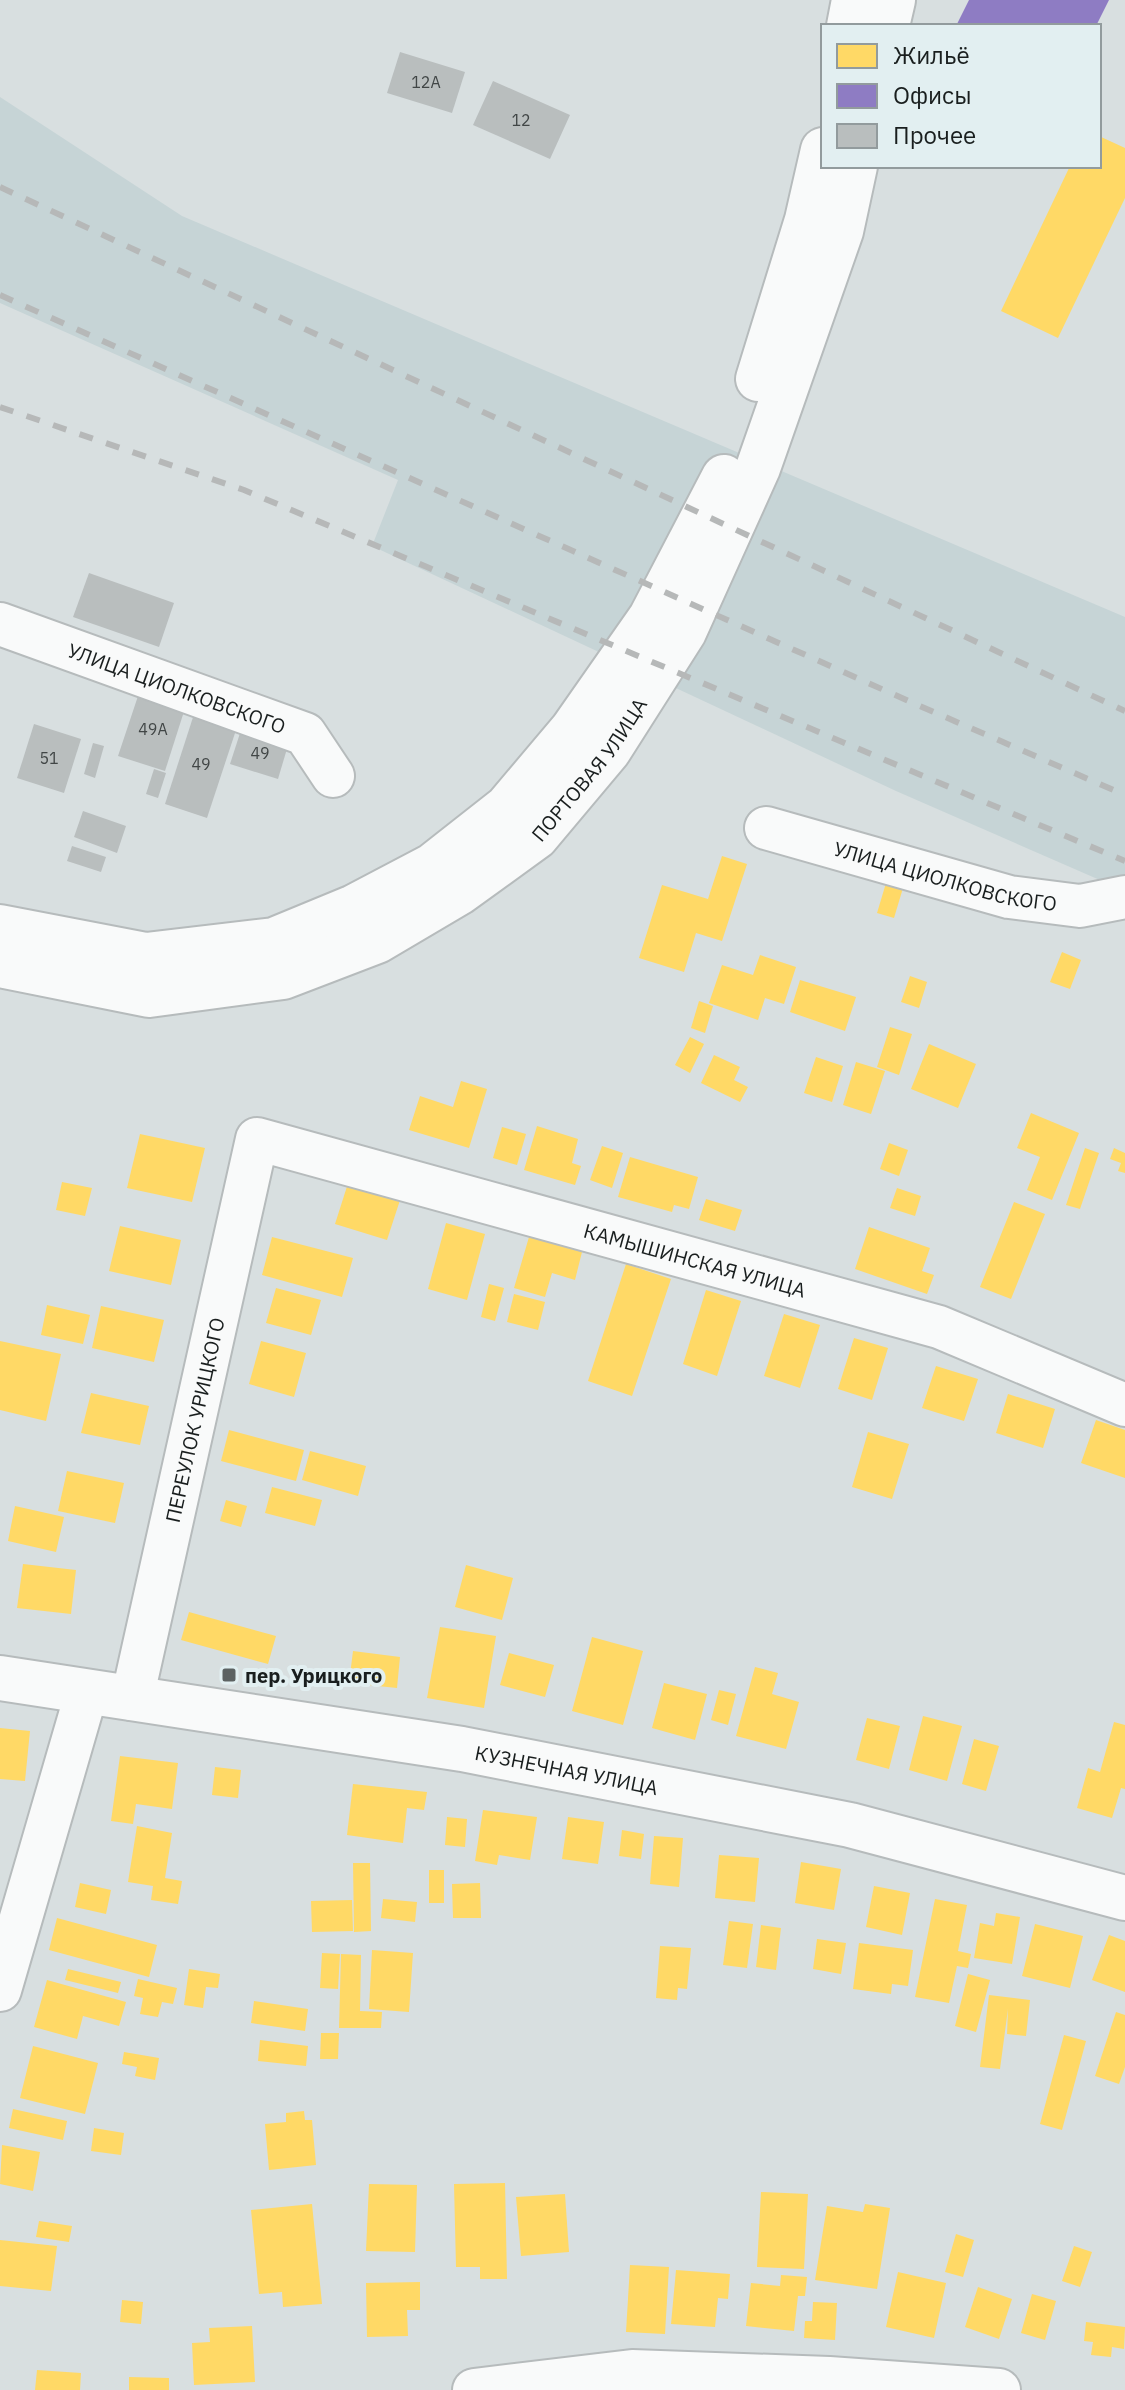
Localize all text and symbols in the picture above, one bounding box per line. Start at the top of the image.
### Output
legend [821,24,1101,168]
text: Жильё [893,39,970,71]
house number: 12А [411,72,441,92]
text: Офисы [893,79,972,111]
house number: 12 [511,110,531,130]
text: Прочее [893,119,976,151]
street label: УЛИЦА ЦИОЛКОВСКОГО [64,636,290,739]
street label: ПОРТОВАЯ УЛИЦА [525,692,653,847]
house number: 49А [138,719,168,739]
house number: 49 [250,743,270,763]
house number: 51 [39,748,59,768]
house number: 49 [191,754,211,774]
street label: УЛИЦА ЦИОЛКОВСКОГО [831,834,1059,916]
street label: КАМЫШИНСКАЯ УЛИЦА [581,1216,809,1303]
street label: ПЕРЕУЛОК УРИЦКОГО [158,1315,230,1525]
place label: пер. Урицкого [245,1662,382,1689]
marker: пер. Урицкого [220,1666,238,1684]
street label: КУЗНЕЧНАЯ УЛИЦА [473,1738,661,1801]

